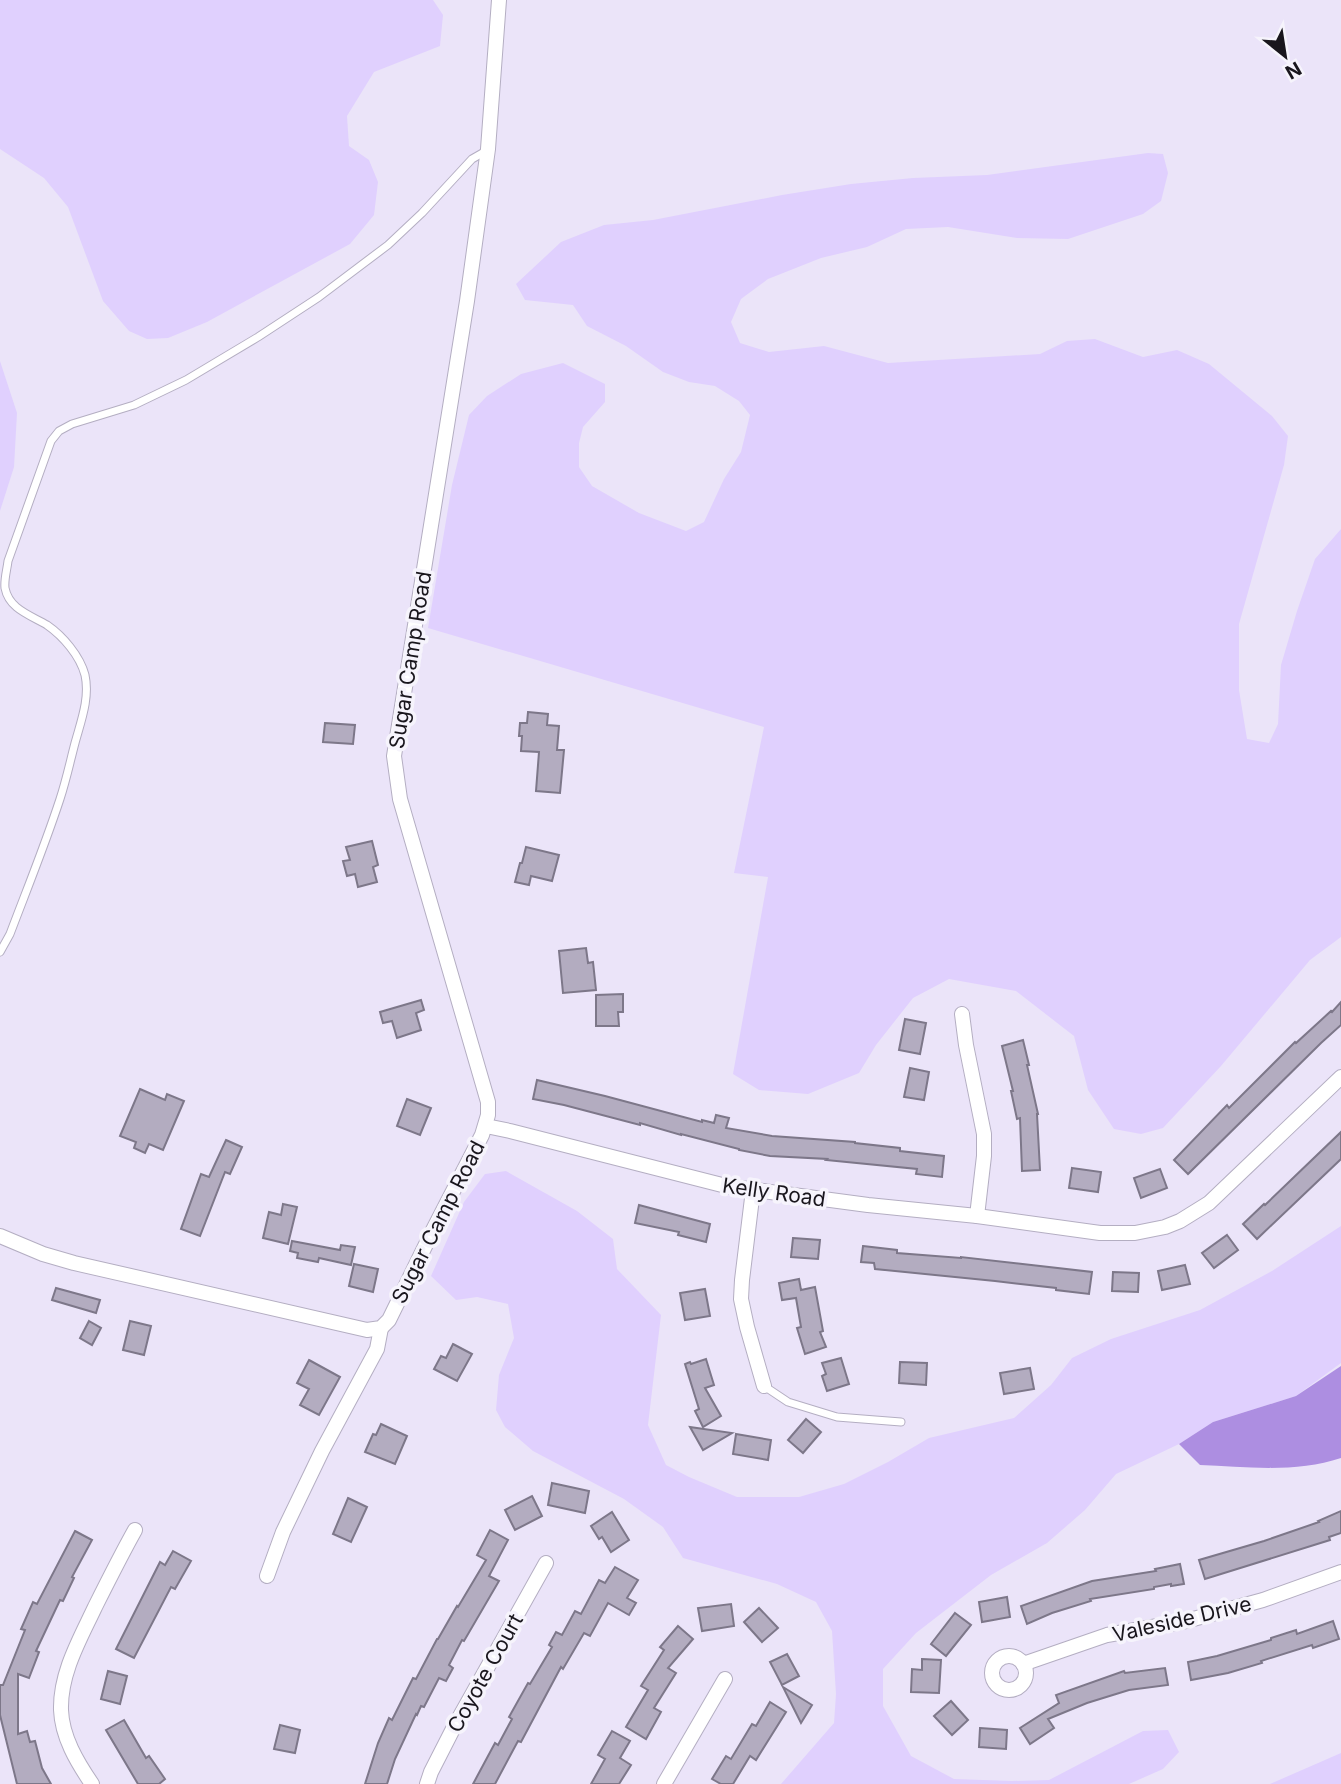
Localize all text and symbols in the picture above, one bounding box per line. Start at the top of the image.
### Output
north arrow [1250,21,1320,91]
text: N [1281,57,1305,84]
street label: Sugar Camp Road [384,569,436,751]
street label: Sugar Camp Road [386,1136,490,1308]
street label: Kelly Road [721,1172,827,1212]
street label: Valeside Drive [1110,1591,1254,1647]
street label: Coyote Court [442,1609,528,1737]

